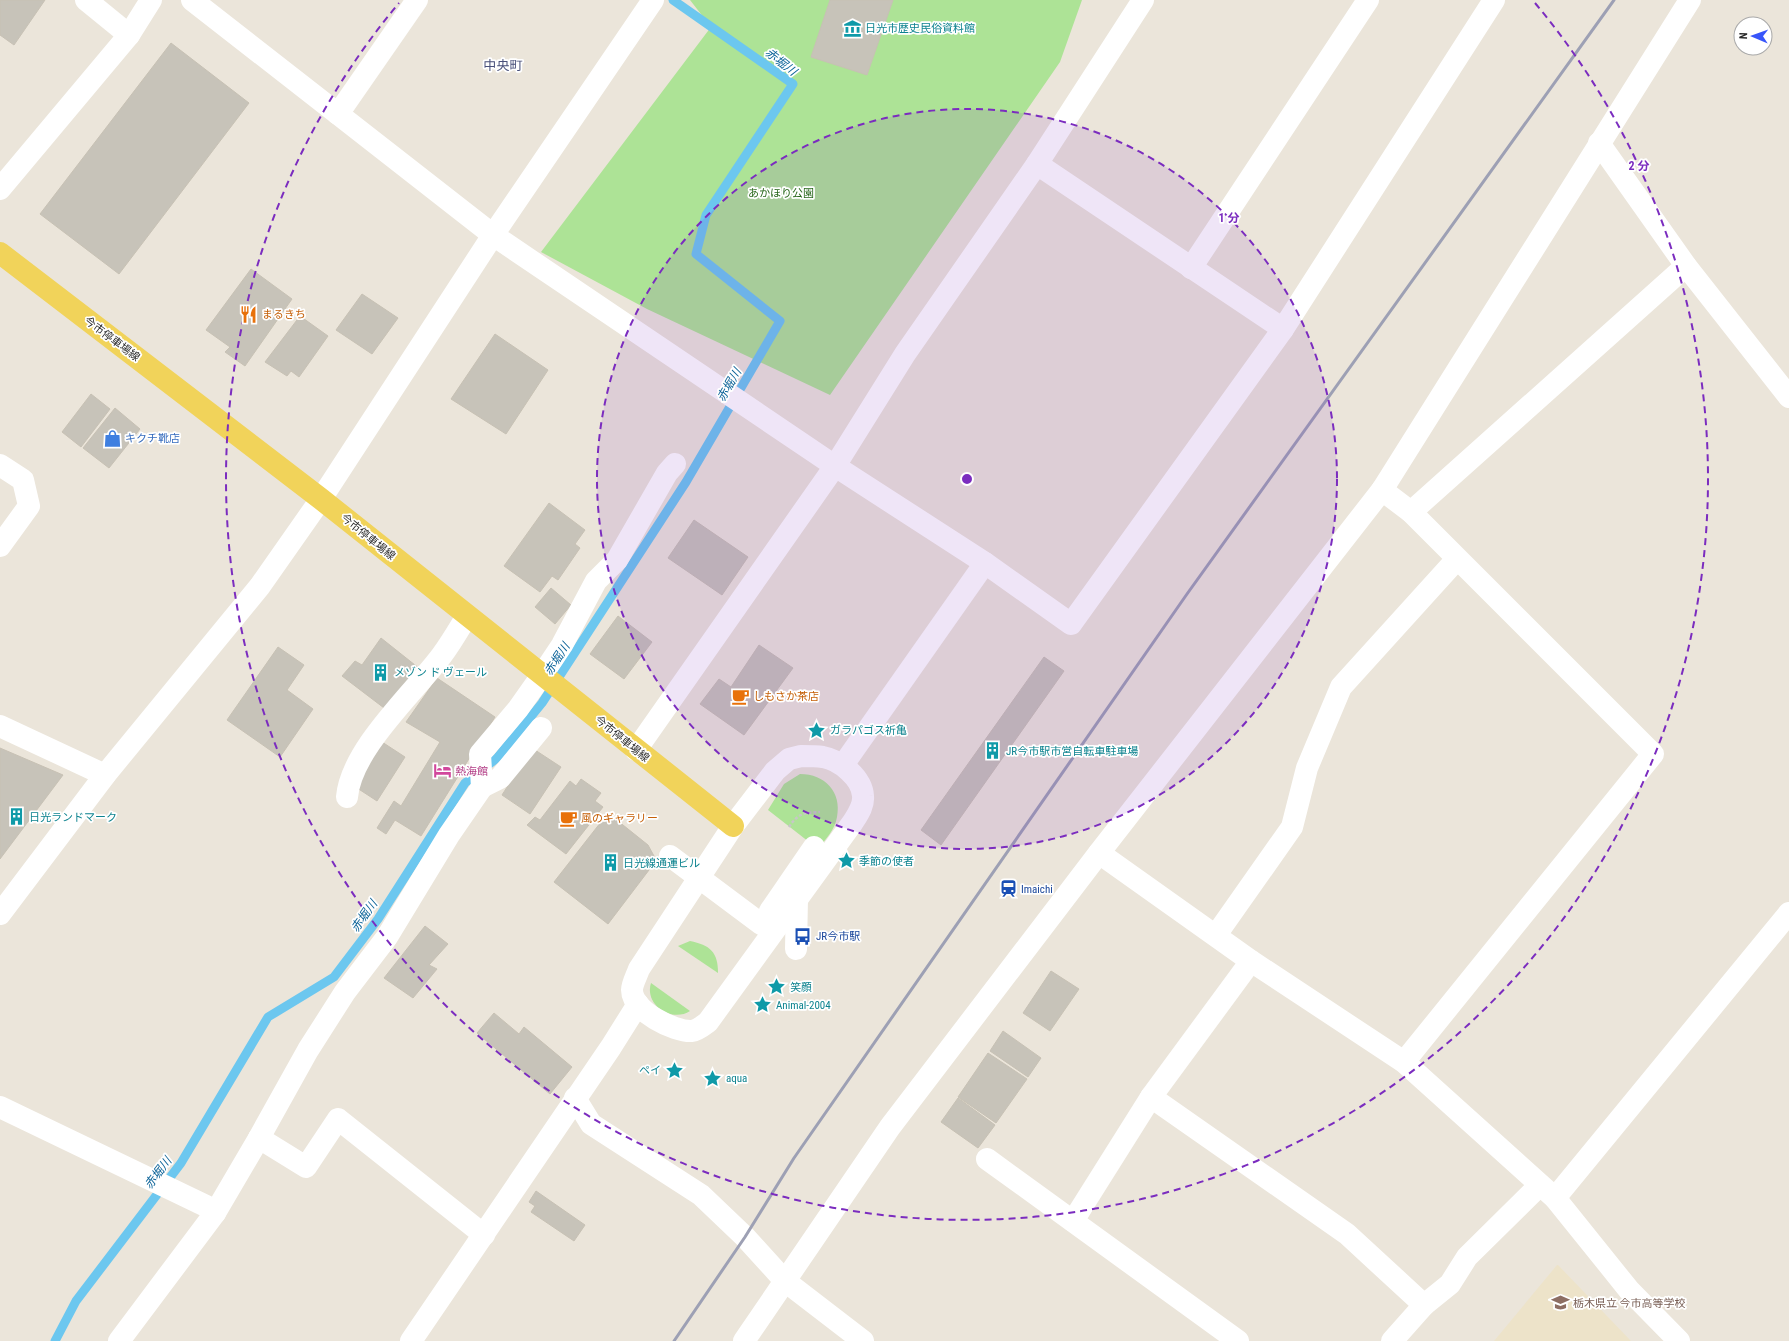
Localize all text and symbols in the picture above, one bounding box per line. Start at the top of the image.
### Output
north arrow [1733,16,1773,56]
museum icon: 日光市歴史民俗資料館 [842,18,862,38]
place label: 日光市歴史民俗資料館 [865,22,975,35]
text: N [1737,32,1750,39]
water label: 赤堀川 [763,45,801,80]
district label: 中央町 [483,58,523,73]
text: 2 分 [1629,159,1649,173]
park label: あかほり公園 [748,187,814,200]
text: 1 分 [1219,211,1239,225]
restaurant icon: まるきち [239,304,259,324]
place label: まるきち [262,308,306,321]
street label: 今市停車場線 [82,314,142,364]
water label: 赤堀川 [714,364,745,404]
shop icon: キクチ靴店 [102,428,122,448]
place label: キクチ靴店 [125,432,180,445]
centre of rings [960,472,974,486]
street label: 今市停車場線 [338,511,398,563]
water label: 赤堀川 [541,638,574,678]
building icon: メゾン ド ヴェール [371,662,391,682]
place label: メゾン ド ヴェール [394,666,487,679]
cafe icon: しもさか茶店 [730,686,750,706]
place label: しもさか茶店 [753,690,819,703]
street label: 今市停車場線 [592,713,652,765]
place icon: ガラパゴス祈亀 [807,720,827,740]
place label: ガラパゴス祈亀 [830,724,907,737]
building icon: JR今市駅市営自転車駐車場 [983,741,1003,761]
place label: JR今市駅市営自転車駐車場 [1006,745,1138,758]
hotel icon: 熱海館 [432,761,452,781]
place label: 熱海館 [455,765,488,778]
building icon: 日光ランドマーク [6,807,26,827]
cafe icon: 風のギャラリー [558,808,578,828]
place label: 日光ランドマーク [29,811,117,824]
place label: 風のギャラリー [581,812,658,825]
place icon: 季節の使者 [836,851,856,871]
building icon: 日光線通運ビル [600,853,620,873]
place label: 季節の使者 [859,855,914,868]
place label: 日光線通運ビル [623,857,700,870]
station icon: Imaichi [998,879,1018,899]
place label: Imaichi [1021,883,1053,896]
water label: 赤堀川 [348,896,381,935]
bus stop icon: JR今市駅 [793,926,813,946]
place label: JR今市駅 [816,930,860,943]
place icon: 笑顔 [767,977,787,997]
place label: 笑顔 [790,981,812,994]
place icon: Animal-2004 [753,995,773,1015]
place label: Animal-2004 [776,999,831,1012]
place icon: ペイ [664,1060,684,1080]
place label: ペイ [639,1064,661,1077]
place icon: aqua [703,1068,723,1088]
place label: aqua [726,1072,747,1085]
water label: 赤堀川 [142,1153,176,1192]
school or university icon: 栃木県立 今市高等学校 [1550,1293,1570,1313]
place label: 栃木県立 今市高等学校 [1573,1297,1686,1310]

